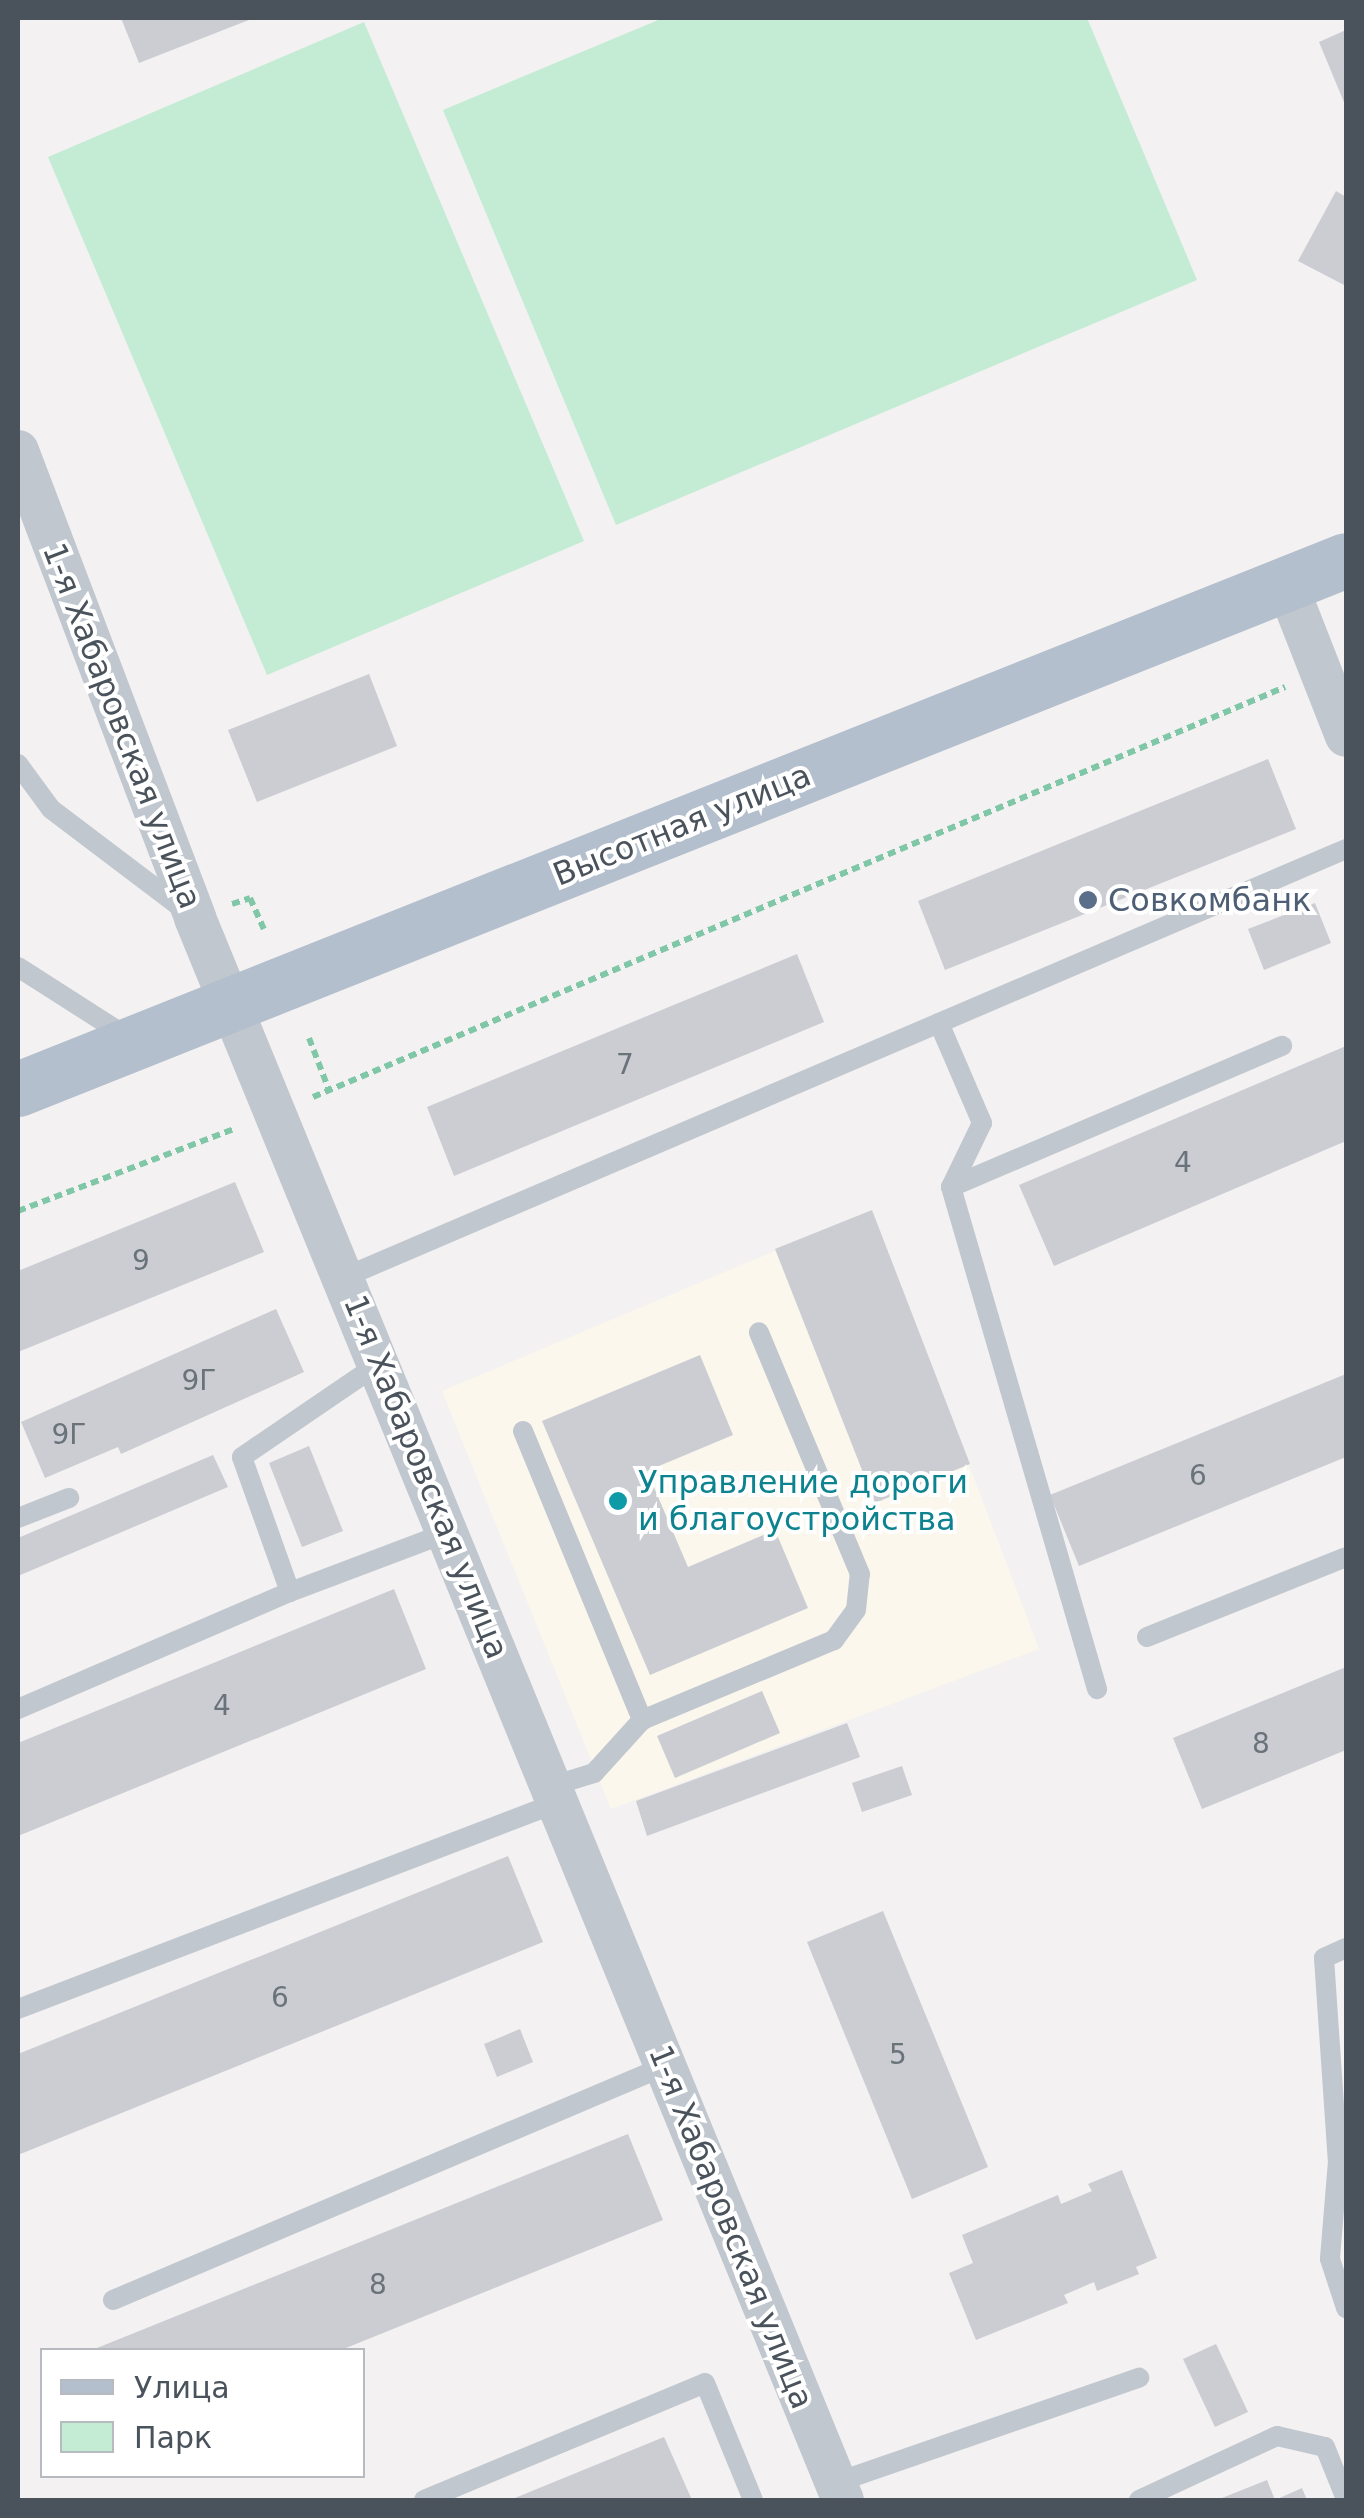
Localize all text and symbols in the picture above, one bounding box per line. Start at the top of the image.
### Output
street label: 1-я Хабаровская улица [34,538,210,914]
street label: Высотная улица [548,756,816,894]
place label: Совкомбанк [1108,881,1311,919]
marker: Совкомбанк [1077,889,1099,911]
house number: 7 [616,1048,634,1082]
house number: 4 [1174,1146,1192,1180]
house number: 9 [132,1244,150,1278]
street label: 1-я Хабаровская улица [335,1290,517,1664]
house number: 9Г [182,1364,216,1398]
house number: 9Г [52,1418,86,1452]
house number: 6 [1189,1459,1207,1493]
place label: Управление дороги и благоустройства [638,1464,968,1539]
marker: Управление дороги и благоустройства [607,1490,629,1512]
house number: 4 [213,1689,231,1723]
house number: 8 [1252,1727,1270,1761]
house number: 6 [271,1981,289,2015]
house number: 5 [889,2038,907,2072]
street label: 1-я Хабаровская улица [640,2040,822,2414]
house number: 8 [369,2268,387,2302]
legend [40,2348,365,2478]
text: Улица [134,2370,230,2405]
text: Парк [134,2420,212,2455]

